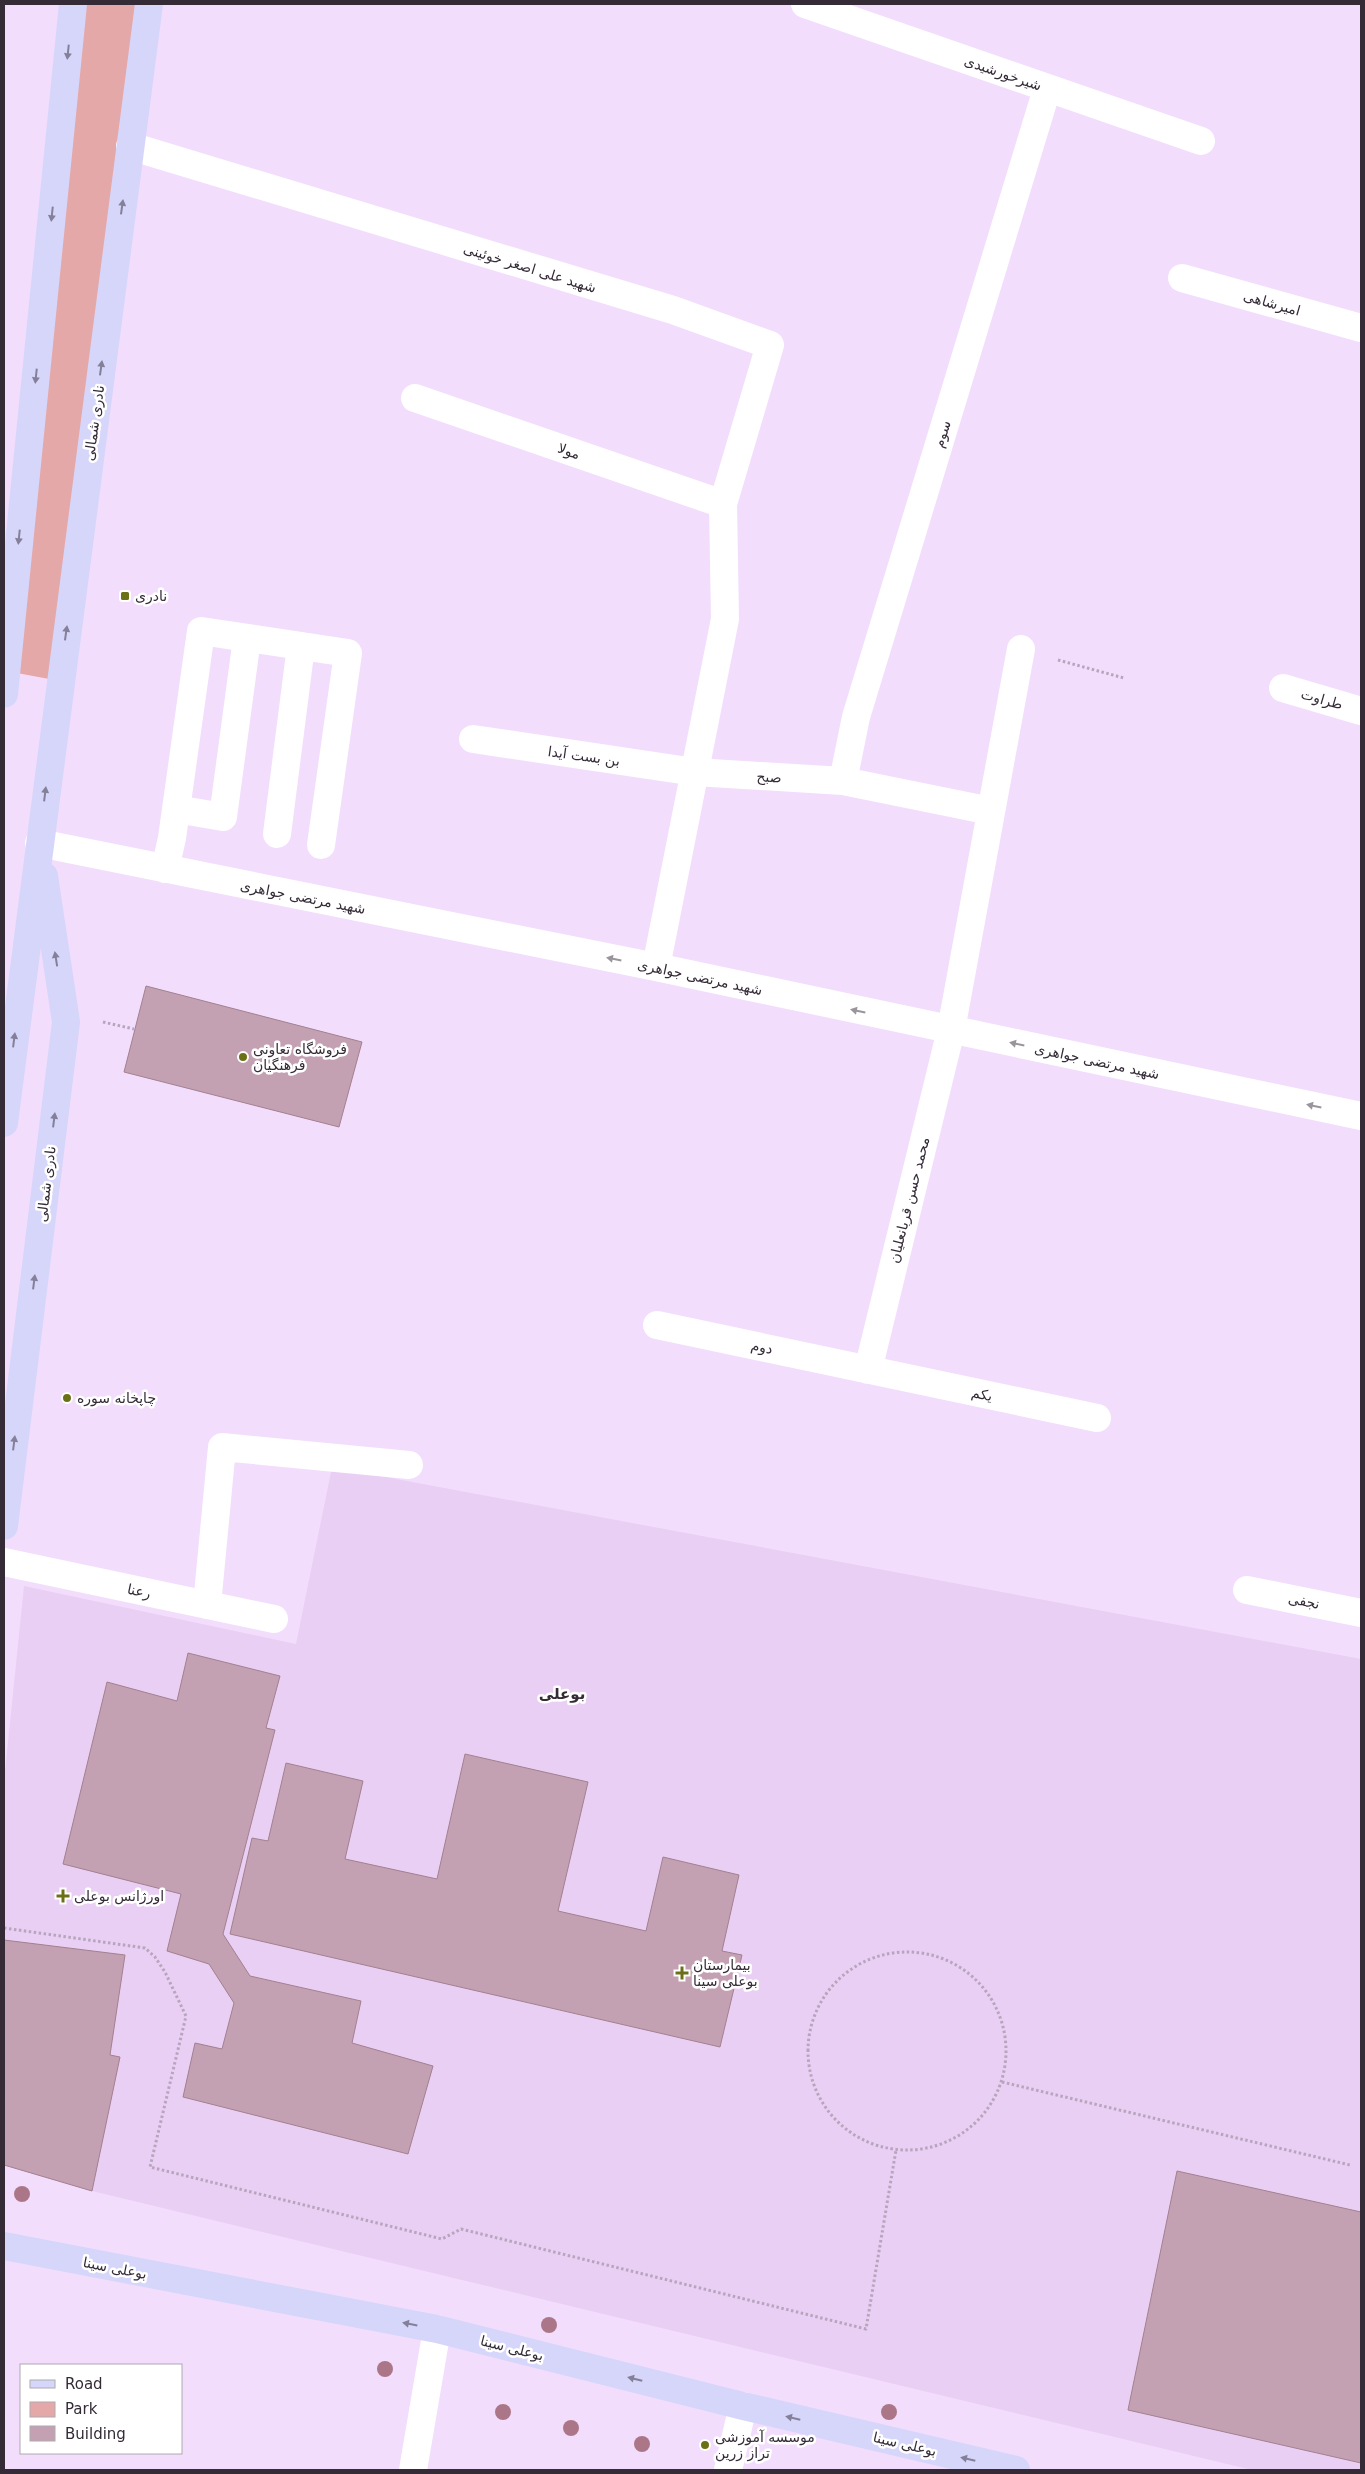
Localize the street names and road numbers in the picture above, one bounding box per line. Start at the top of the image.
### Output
street label: شیرخورشیدی [962,52,1044,95]
street label: شهید علی اصغر خوئینی [461,240,598,297]
street label: امیرشاهی [1241,287,1302,320]
street label: نادری شمالی [81,384,108,462]
street label: سوم [930,418,955,450]
street label: مولا [555,440,582,463]
street label: طراوت [1299,685,1345,714]
street label: بن بست آیدا [547,743,621,770]
street label: صبح [756,768,782,787]
street label: شهید مرتضی جواهری [239,877,367,918]
street label: شهید مرتضی جواهری [636,956,764,999]
street label: شهید مرتضی جواهری [1033,1040,1161,1083]
street label: محمد حسن قربانعلیان [886,1135,933,1265]
street label: نادری شمالی [33,1145,60,1223]
street label: دوم [750,1337,774,1358]
street label: یکم [970,1384,994,1405]
street label: رعنا [126,1581,152,1602]
street label: نجفی [1287,1590,1321,1612]
street label: بوعلی سینا [82,2254,148,2283]
street label: بوعلی سینا [478,2332,545,2365]
street label: بوعلی سینا [871,2429,938,2460]

